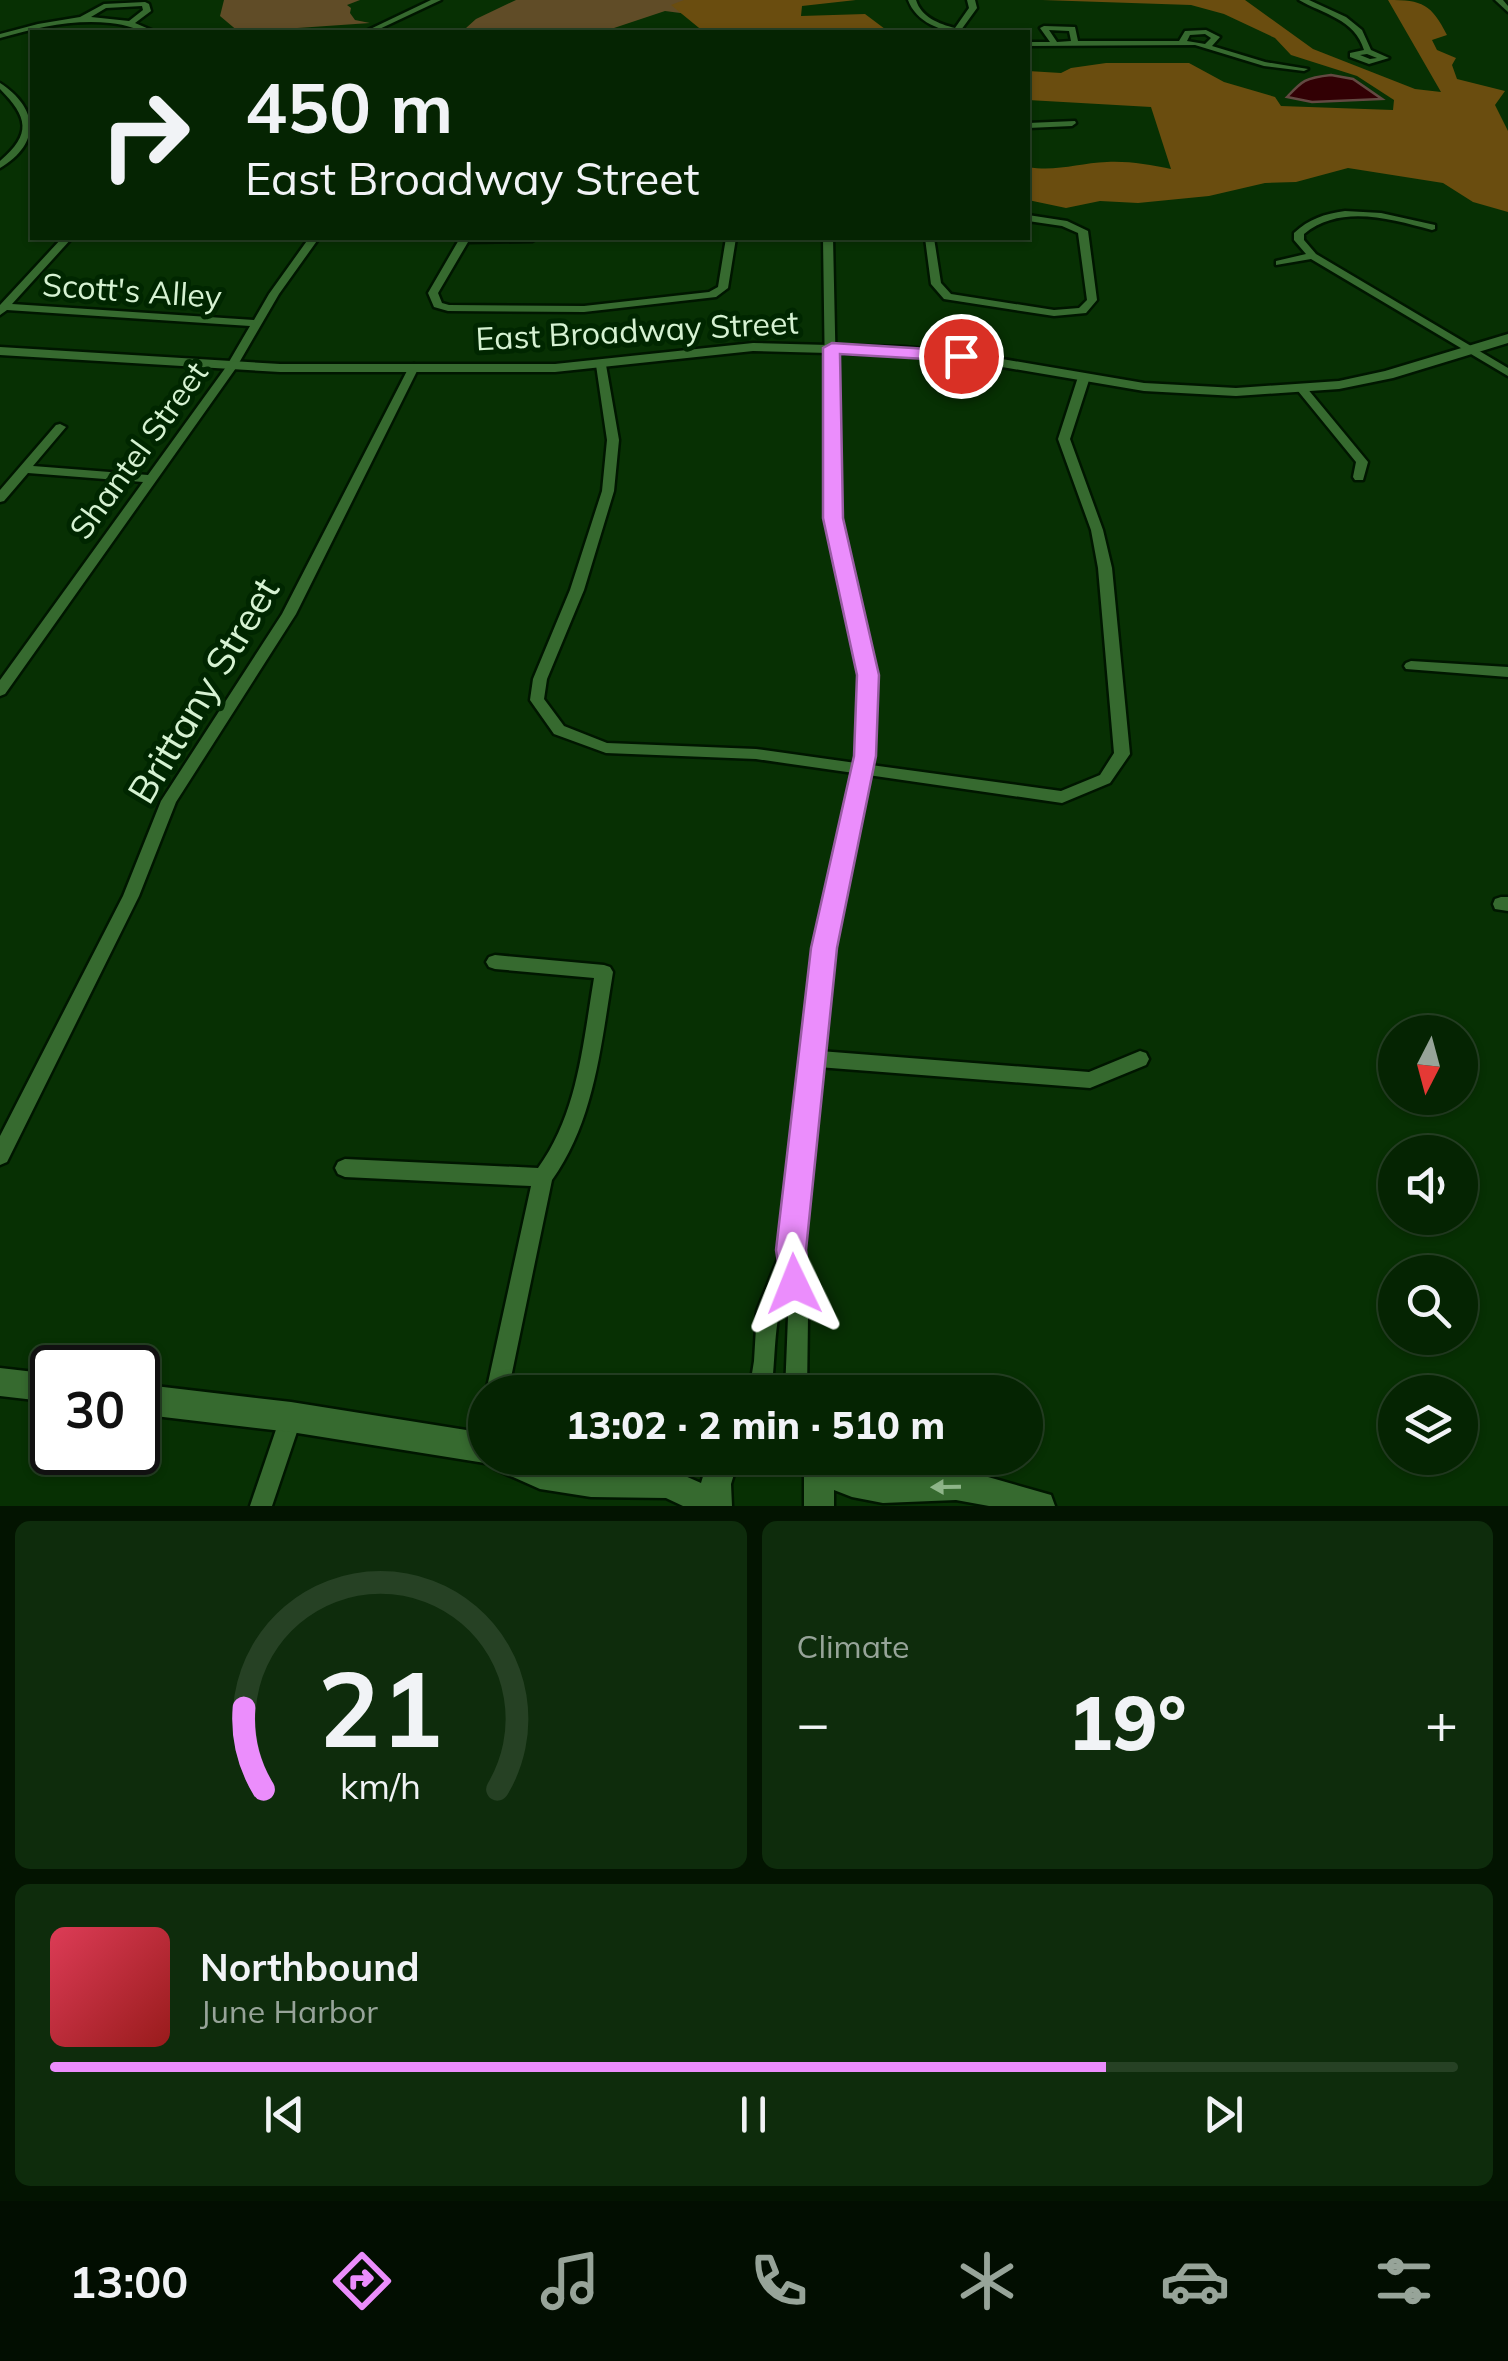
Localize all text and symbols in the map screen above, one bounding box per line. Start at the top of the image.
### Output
text: 450 m [245,63,453,151]
icon: right [80,70,210,200]
text: East Broadway Street [245,150,700,206]
street label: Scott's Alley [41,264,223,316]
street label: East Broadway Street [475,302,799,358]
pin [919,314,1004,399]
icon: arrive [934,329,989,384]
street label: Shantel Street [60,353,216,547]
street label: Brittany Street [117,568,289,812]
north arrow [1378,1015,1478,1115]
map controls [1378,1015,1478,1475]
button: sound [1378,1135,1478,1235]
position arrow [742,1232,846,1336]
button: search [1378,1255,1478,1355]
speed limit sign: 30 [30,1345,160,1475]
button: layers [1378,1375,1478,1475]
text: 13:02 · 2 min · 510 m [566,1401,945,1449]
one-way arrow [929,1479,961,1495]
text: Climate [797,1626,909,1666]
text: 21 [318,1642,443,1773]
text: 19° [1068,1675,1187,1769]
text: − [797,1688,830,1757]
text: + [1425,1688,1458,1757]
text: km/h [340,1763,421,1808]
text: Northbound [200,1943,420,1991]
text: June Harbor [200,1991,378,2031]
icon: previous [257,2087,312,2142]
icon: pause [726,2087,781,2142]
icon: next [1196,2087,1251,2142]
icon: directions [327,2246,397,2316]
icon: music [535,2246,605,2316]
icon: phone [744,2246,814,2316]
icon: climate [952,2246,1022,2316]
icon: car [1160,2246,1230,2316]
icon: filters [1369,2246,1439,2316]
text: 13:00 [69,2253,188,2309]

